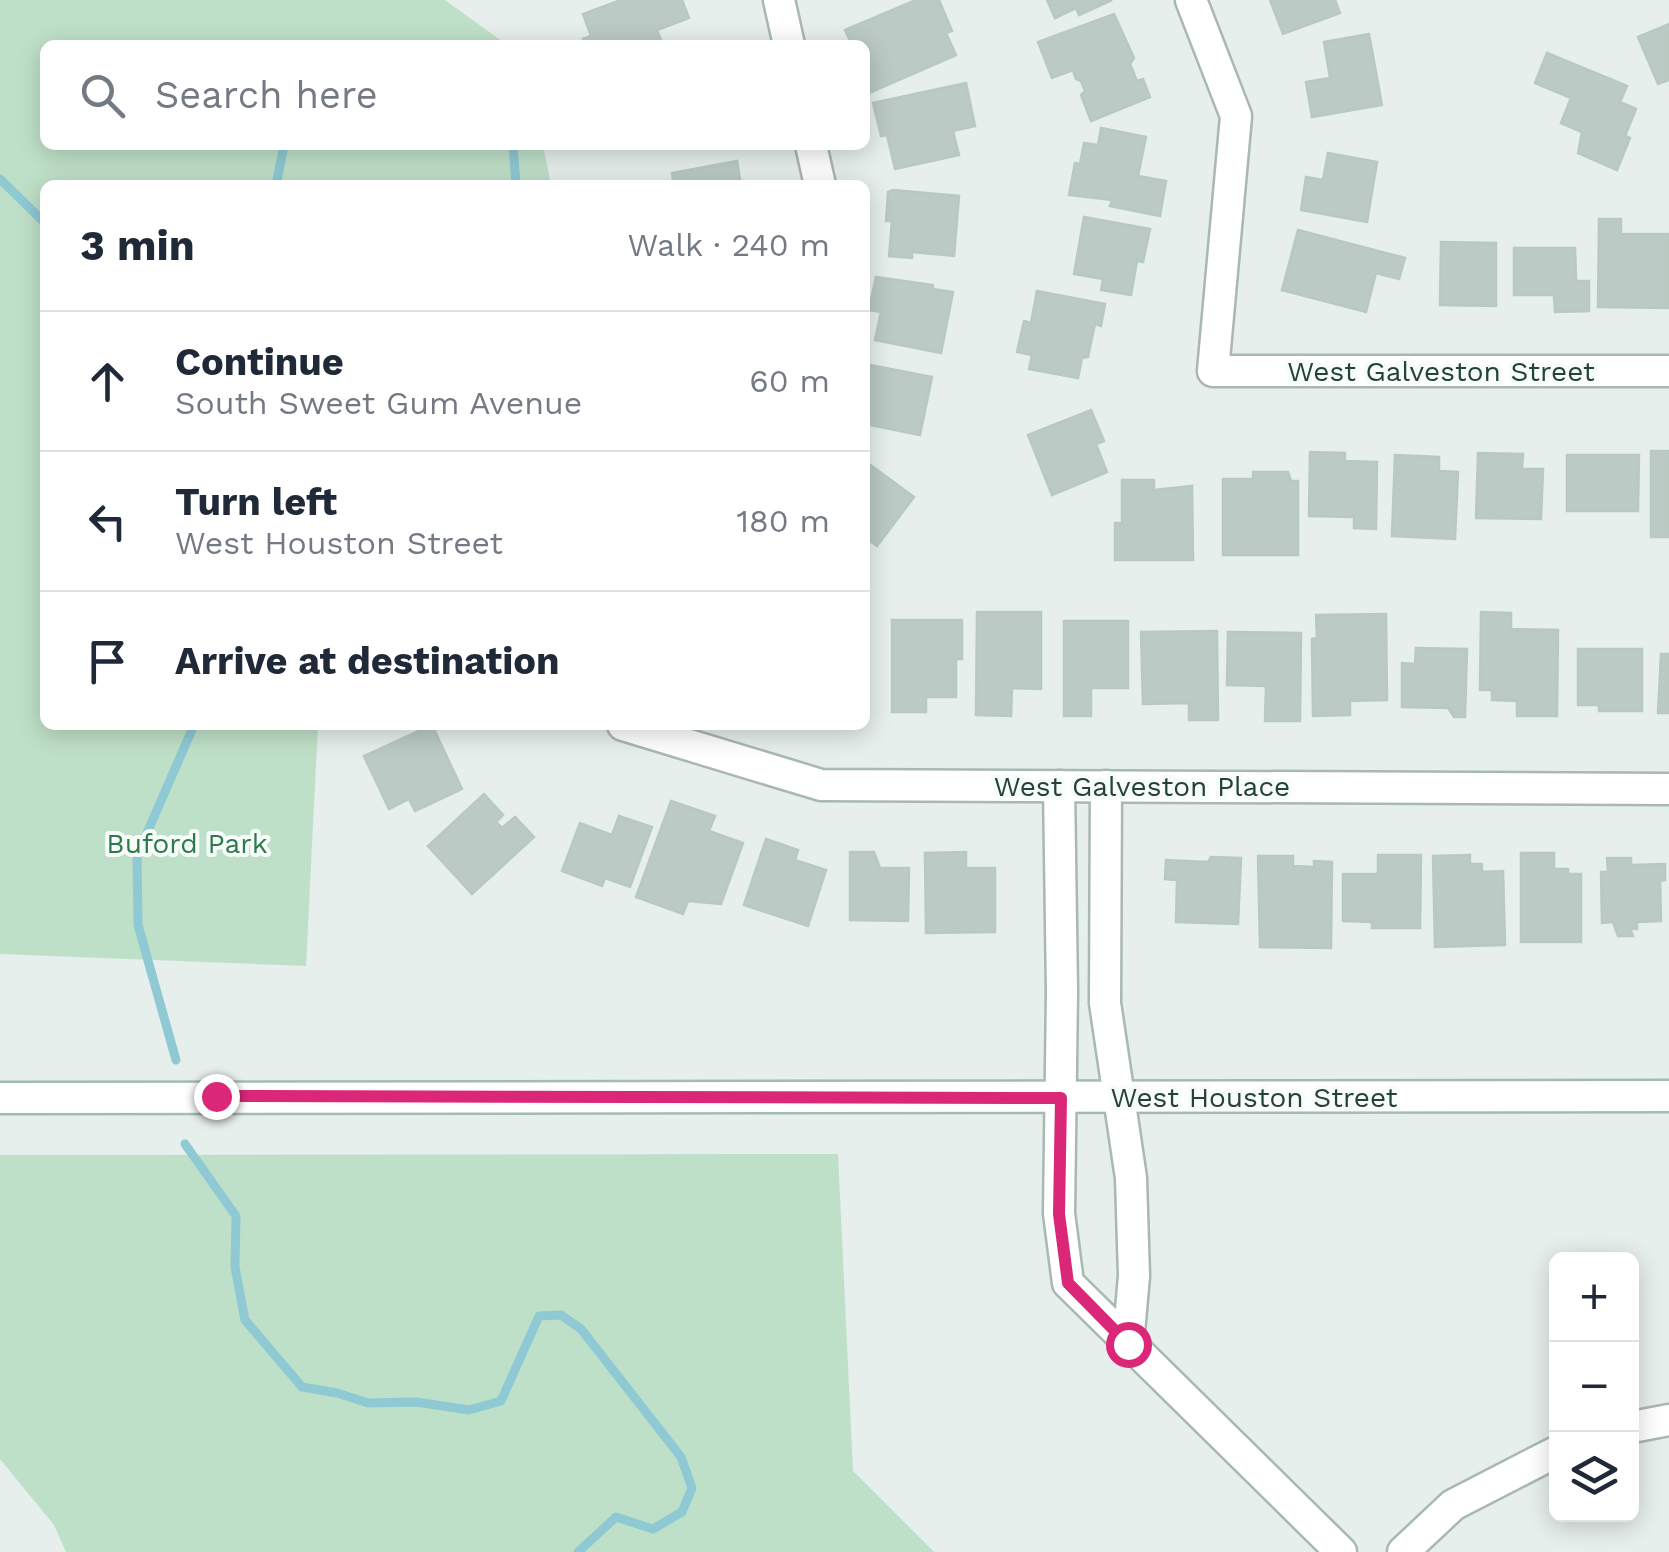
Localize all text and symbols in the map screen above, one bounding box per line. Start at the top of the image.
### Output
search box [40,40,870,150]
icon: search [75,68,130,123]
text: Search here [155,73,378,117]
text: 3 min [80,221,195,270]
text: Walk · 240 m [628,226,830,264]
text: Continue [175,340,344,384]
icon: ahead [80,354,135,409]
street label: West Galveston Street [1287,355,1595,388]
text: 60 m [749,362,830,400]
text: South Sweet Gum Avenue [175,384,582,422]
text: Turn left [175,480,337,524]
icon: left [80,494,135,549]
text: 180 m [736,502,830,540]
text: West Houston Street [175,524,503,562]
icon: arrive [80,634,135,689]
text: Arrive at destination [175,639,560,683]
street label: West Galveston Place [994,770,1290,803]
park label: Buford Park [106,827,268,860]
route end [194,1074,240,1120]
street label: West Houston Street [1110,1081,1398,1114]
map controls [1549,1252,1639,1522]
button: + [1549,1252,1639,1342]
route start [1106,1322,1152,1368]
button: − [1549,1342,1639,1432]
button: layers [1549,1432,1639,1522]

